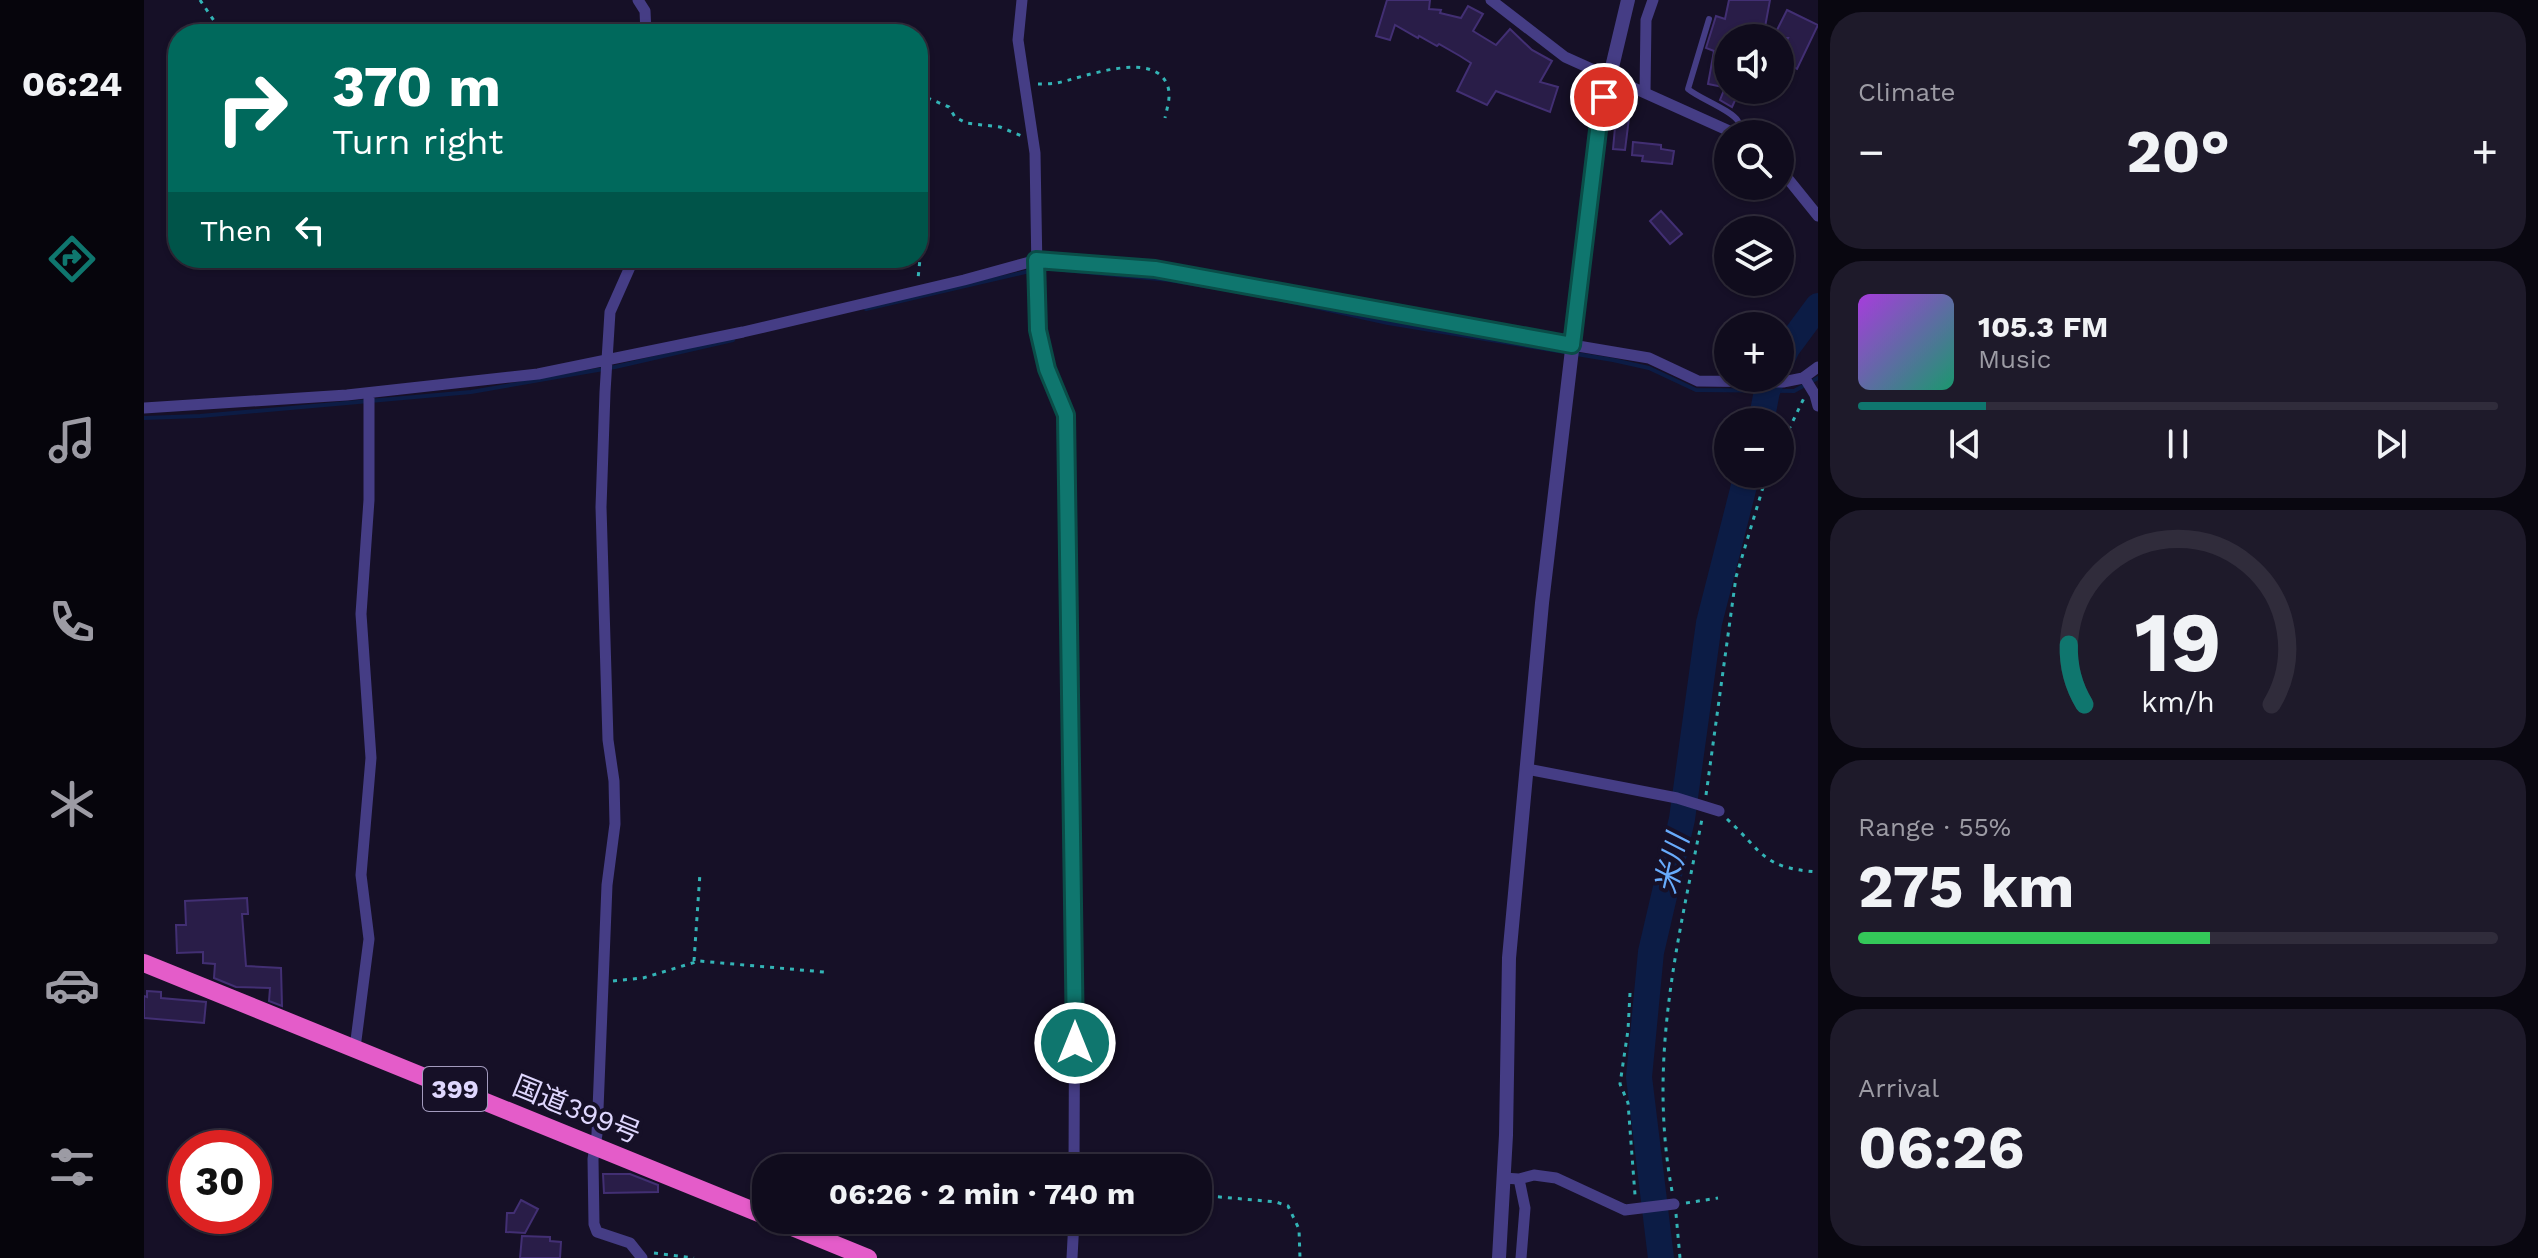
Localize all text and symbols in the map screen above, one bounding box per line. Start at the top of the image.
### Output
map controls [1714,24,1794,488]
button: sound [1714,24,1794,104]
text: 370 m [332,54,501,120]
icon: right [200,56,304,160]
text: 06:24 [22,63,122,105]
pin [1570,63,1638,131]
icon: arrive [1582,75,1626,119]
text: Climate [1858,77,1956,107]
text: 20° [2126,116,2230,187]
button: search [1714,120,1794,200]
text: Turn right [332,121,503,163]
text: − [1858,126,1885,178]
text: + [2471,126,2498,178]
icon: left [288,208,332,252]
text: Then [200,213,272,248]
button: layers [1714,216,1794,296]
icon: directions [44,231,100,287]
text: 105.3 FM [1978,309,2108,344]
button: + [1714,312,1794,392]
text: Music [1978,344,2051,374]
button: − [1714,408,1794,488]
icon: music [44,412,100,468]
icon: previous [1943,422,1987,466]
icon: pause [2156,422,2200,466]
icon: next [2369,422,2413,466]
icon: phone [44,594,100,650]
text: 19 [2134,594,2222,691]
text: km/h [2141,685,2215,719]
icon: climate [44,776,100,832]
text: Range · 55% [1858,812,2011,842]
water label: 米川 [1648,828,1696,897]
text: 275 km [1858,851,2074,922]
icon: car [44,957,100,1013]
position arrow [1033,1001,1117,1085]
road number: 399 [423,1067,487,1111]
street label: 国道399号 [508,1069,646,1150]
text: Arrival [1858,1073,1939,1103]
text: 06:26 [1858,1112,2024,1183]
speed limit sign: 30 [168,1130,272,1234]
icon: filters [44,1139,100,1195]
text: 06:26 · 2 min · 740 m [829,1176,1135,1211]

